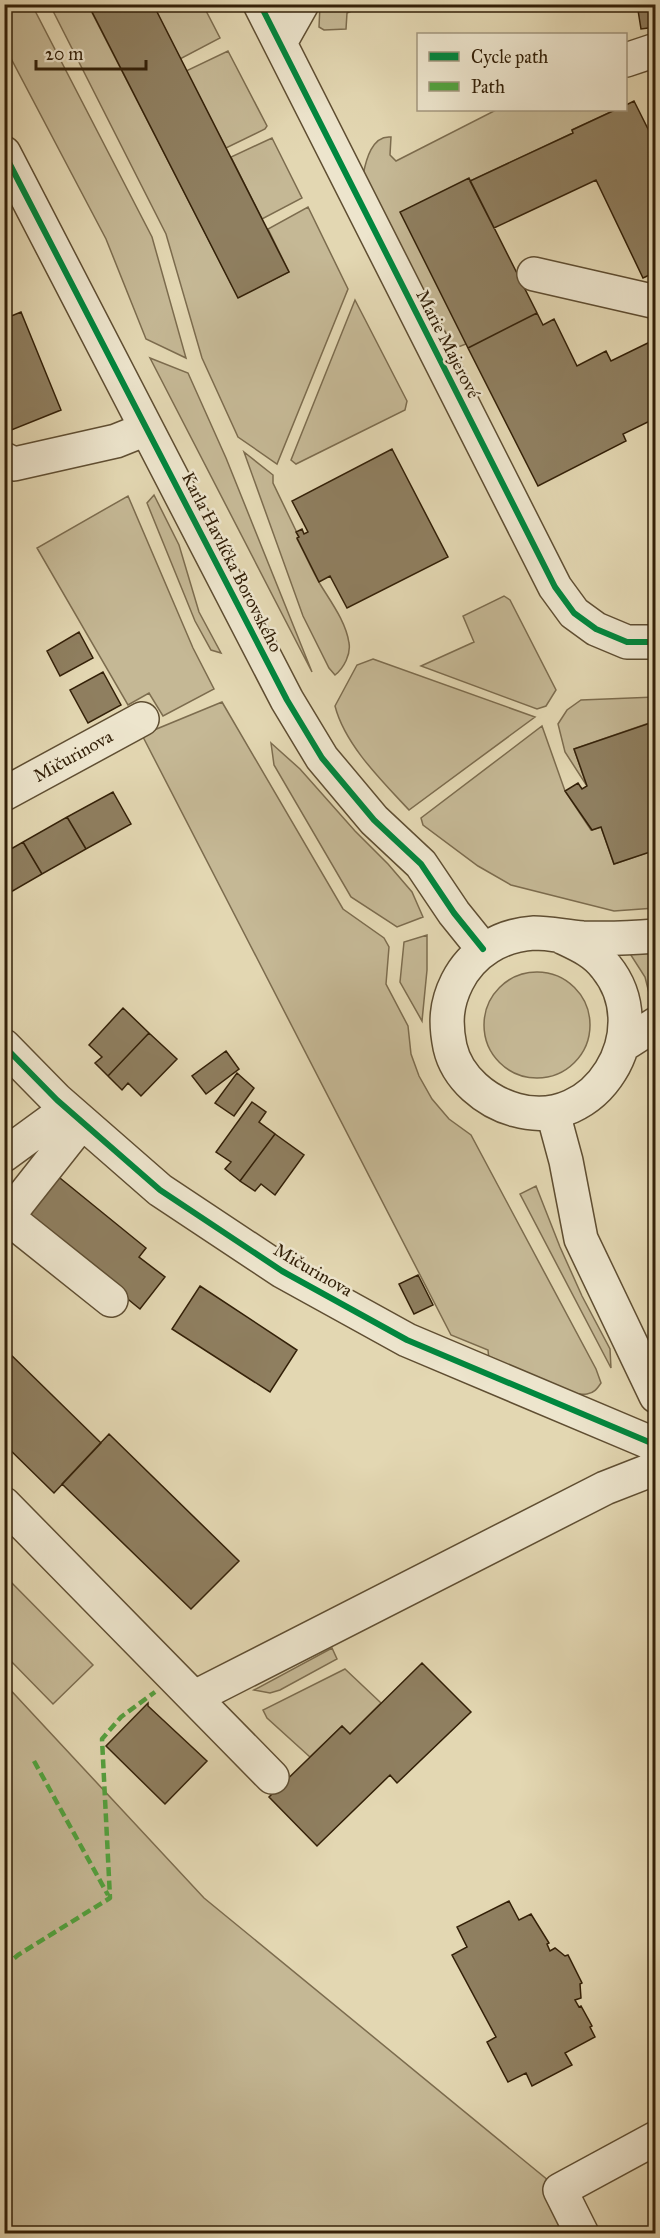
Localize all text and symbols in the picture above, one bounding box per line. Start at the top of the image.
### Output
scale bar [36,33,146,71]
legend [417,33,627,111]
text: 20 m [45,43,83,65]
text: Cycle path [471,46,548,68]
text: Path [471,76,505,98]
street label: Marie Majerové [411,286,485,402]
street label: Karla Havlíčka Borovského [177,468,287,656]
street label: Mičurinova [29,725,117,787]
street label: Mičurinova [270,1239,357,1302]

